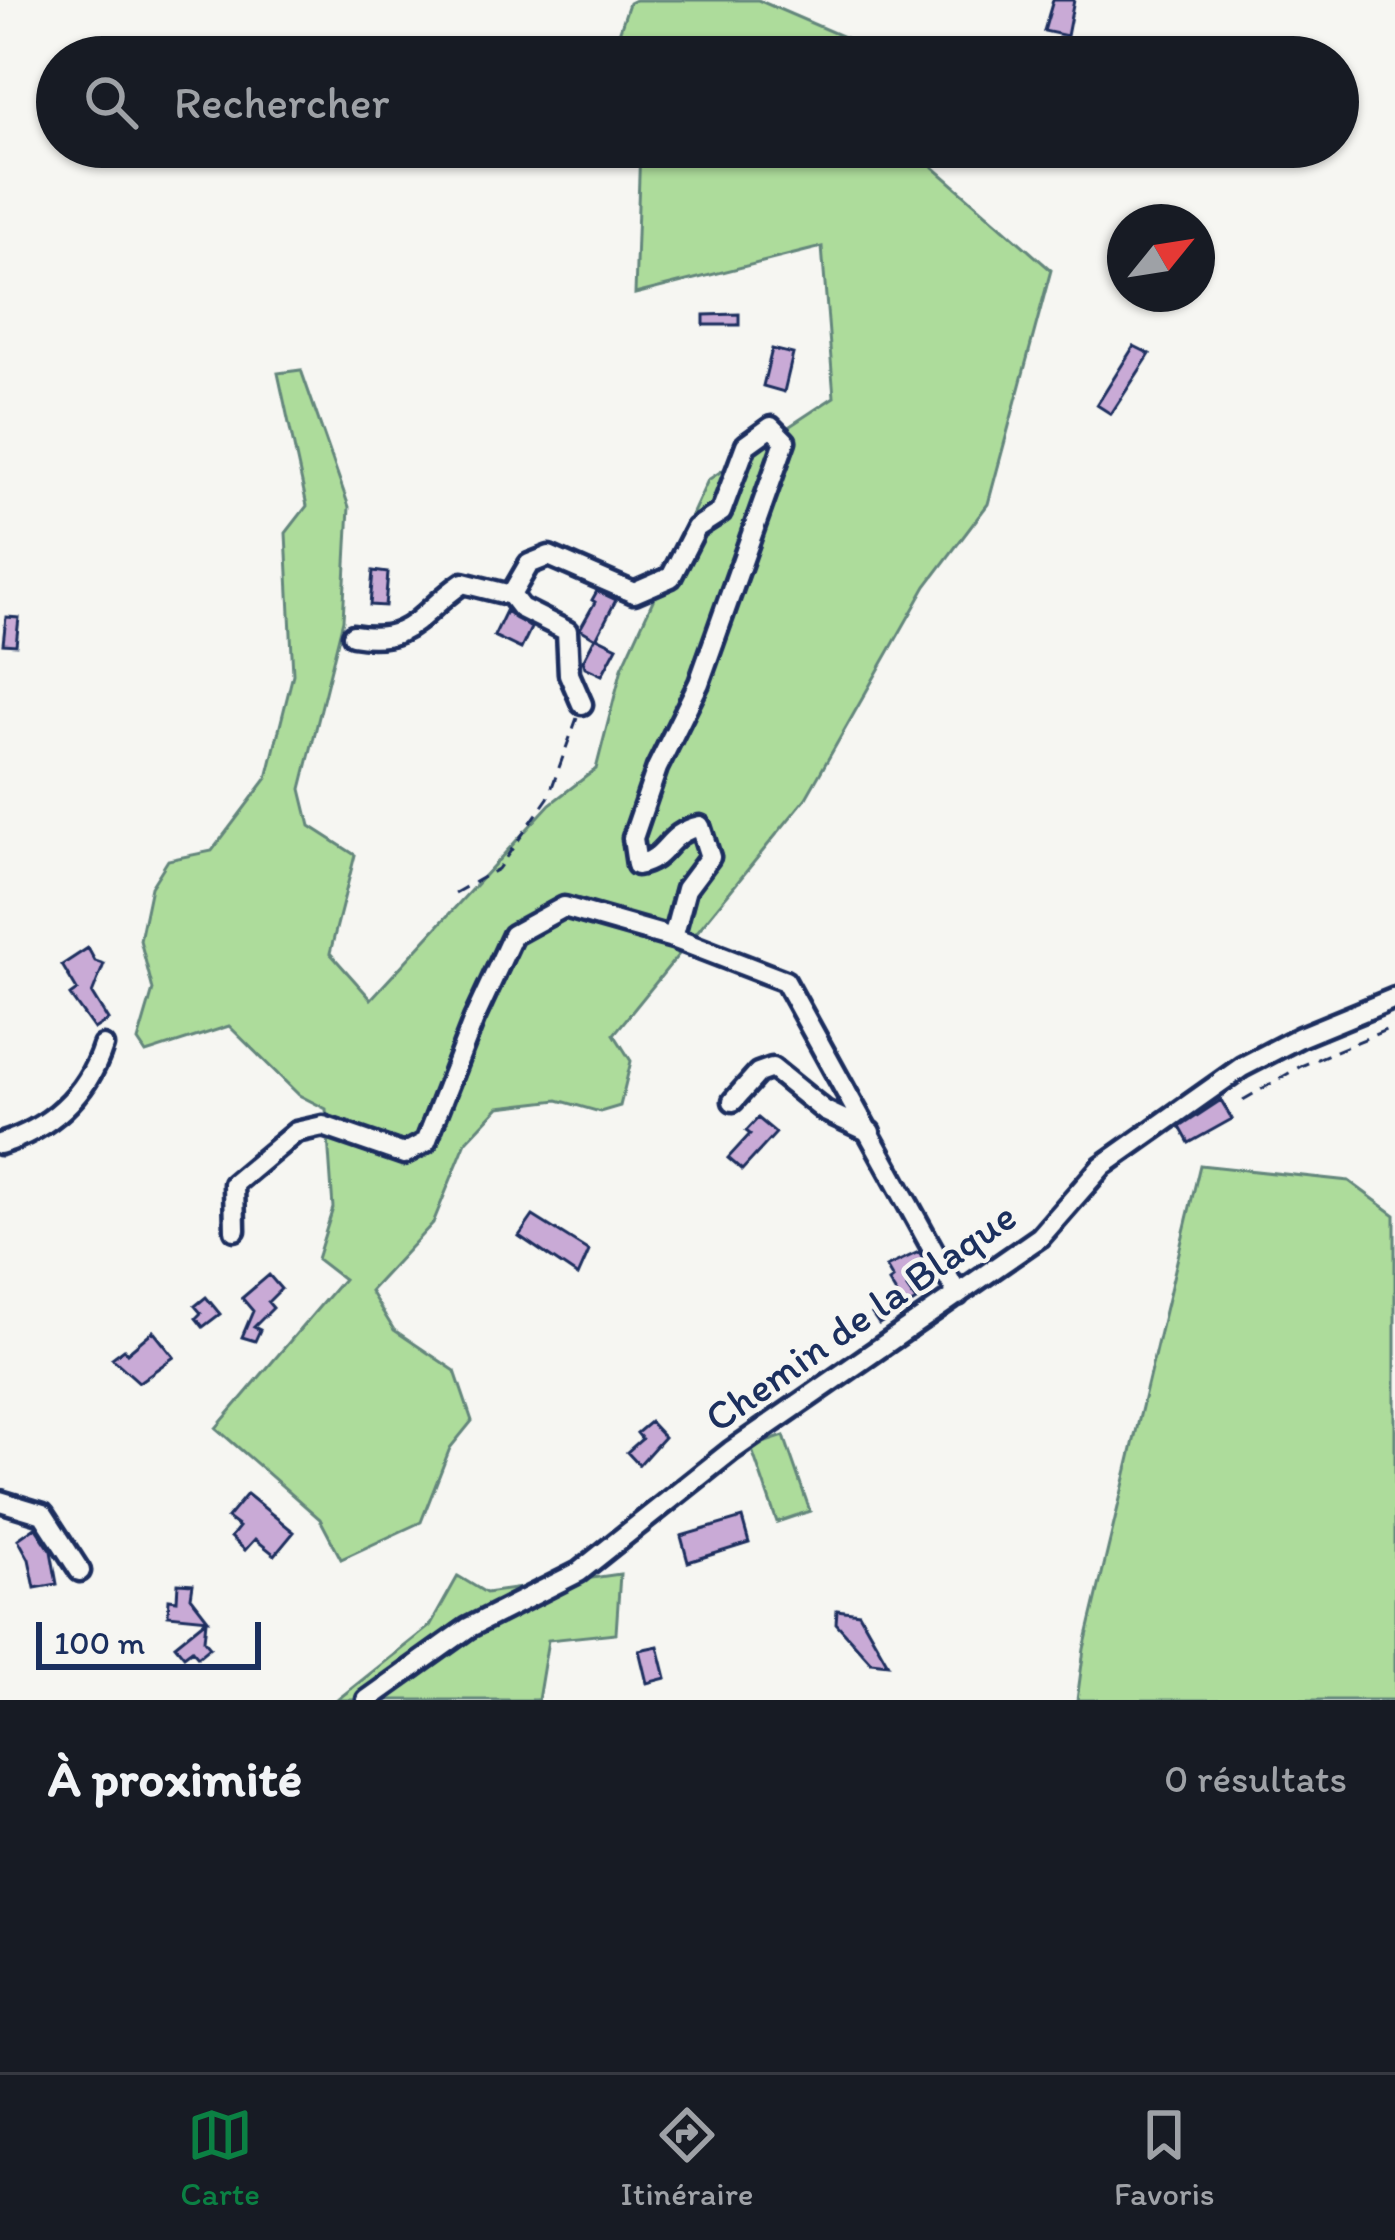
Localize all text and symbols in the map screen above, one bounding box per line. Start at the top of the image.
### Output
search box [36,36,1359,168]
icon: search [78,69,144,135]
text: Rechercher [174,75,389,129]
north arrow [1107,204,1215,312]
street label: Chemin de la Blaque [695,1190,1026,1443]
scale bar [36,1616,261,1669]
text: 100 m [54,1623,145,1662]
text: À proximité [48,1748,302,1809]
text: 0 résultats [1164,1755,1347,1802]
tab: Carte [180,2102,260,2213]
tab: Itinéraire [620,2102,754,2213]
tab: Favoris [1114,2102,1215,2213]

